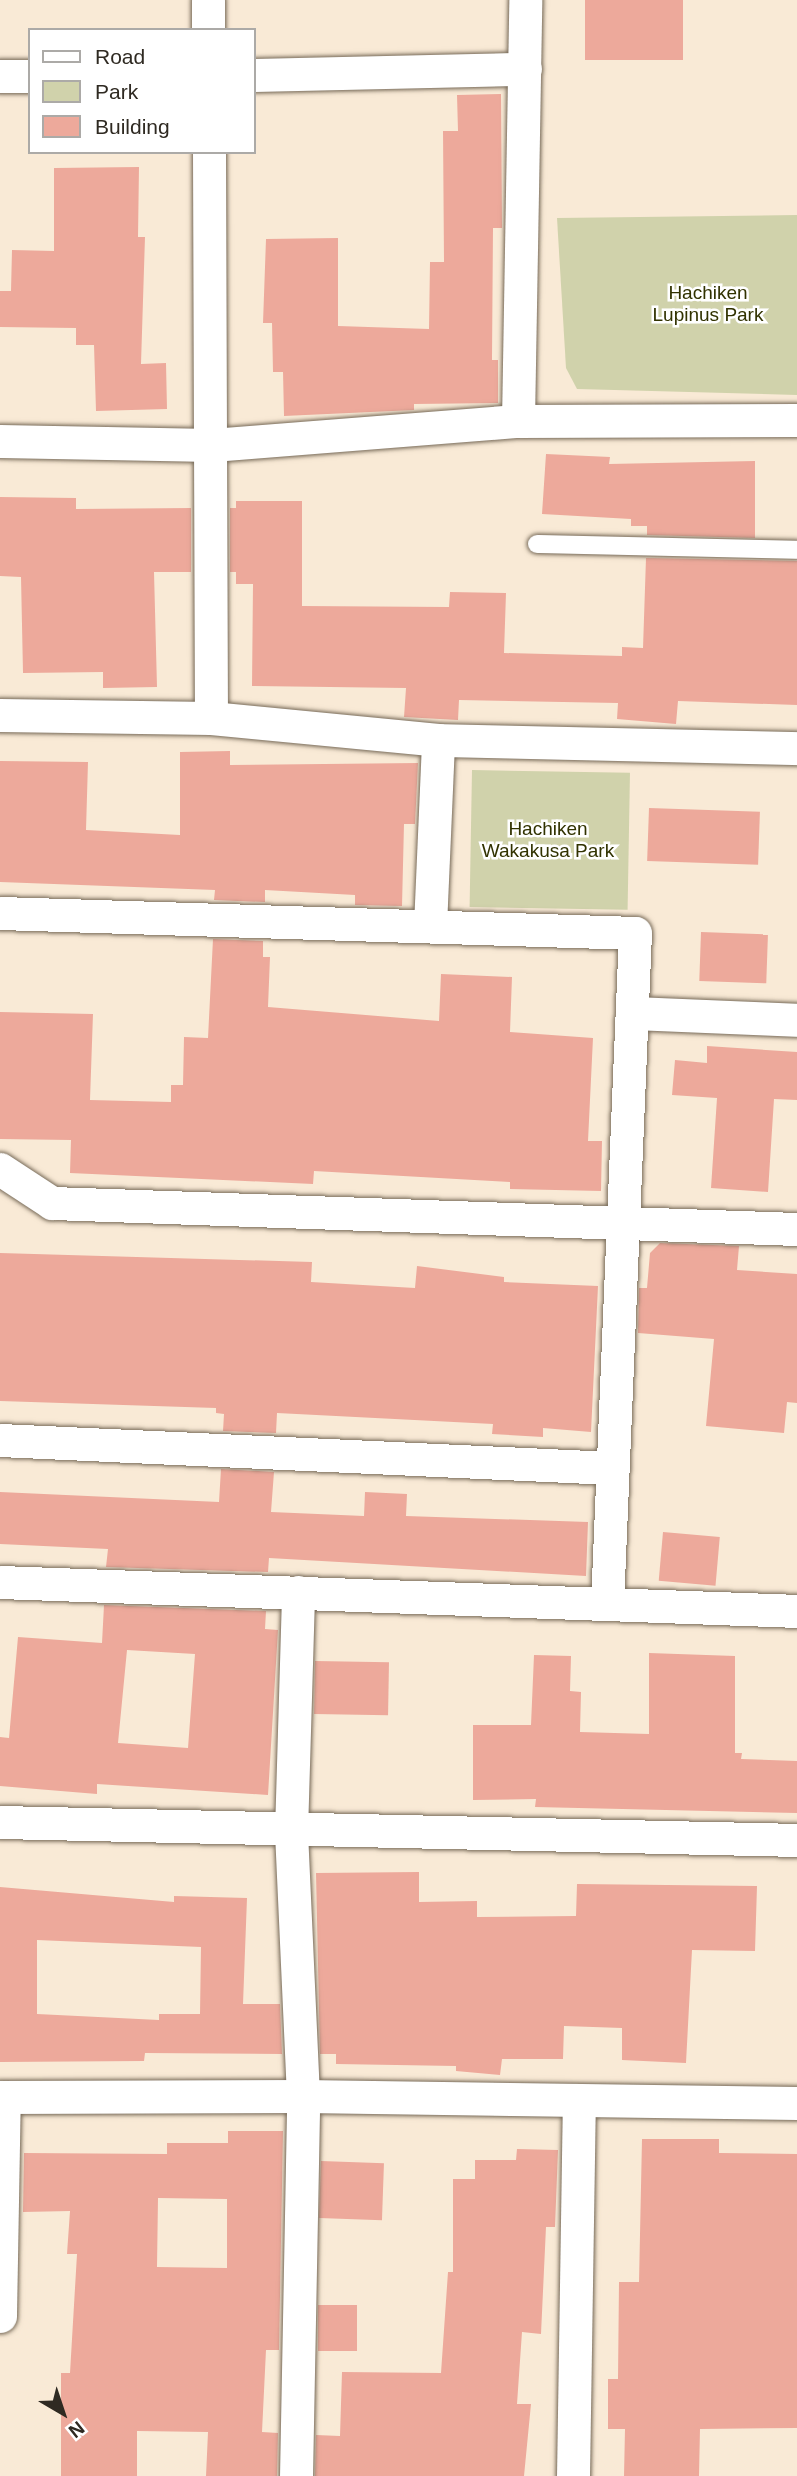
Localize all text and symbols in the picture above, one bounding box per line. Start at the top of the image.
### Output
legend [28,28,256,154]
text: Road [95,45,145,68]
text: Park [95,80,138,103]
text: Building [95,115,170,138]
park label: Hachiken Lupinus Park [653,282,763,326]
park label: Hachiken Wakakusa Park [482,818,614,862]
north arrow [28,2378,98,2448]
text: N [65,2417,88,2442]

